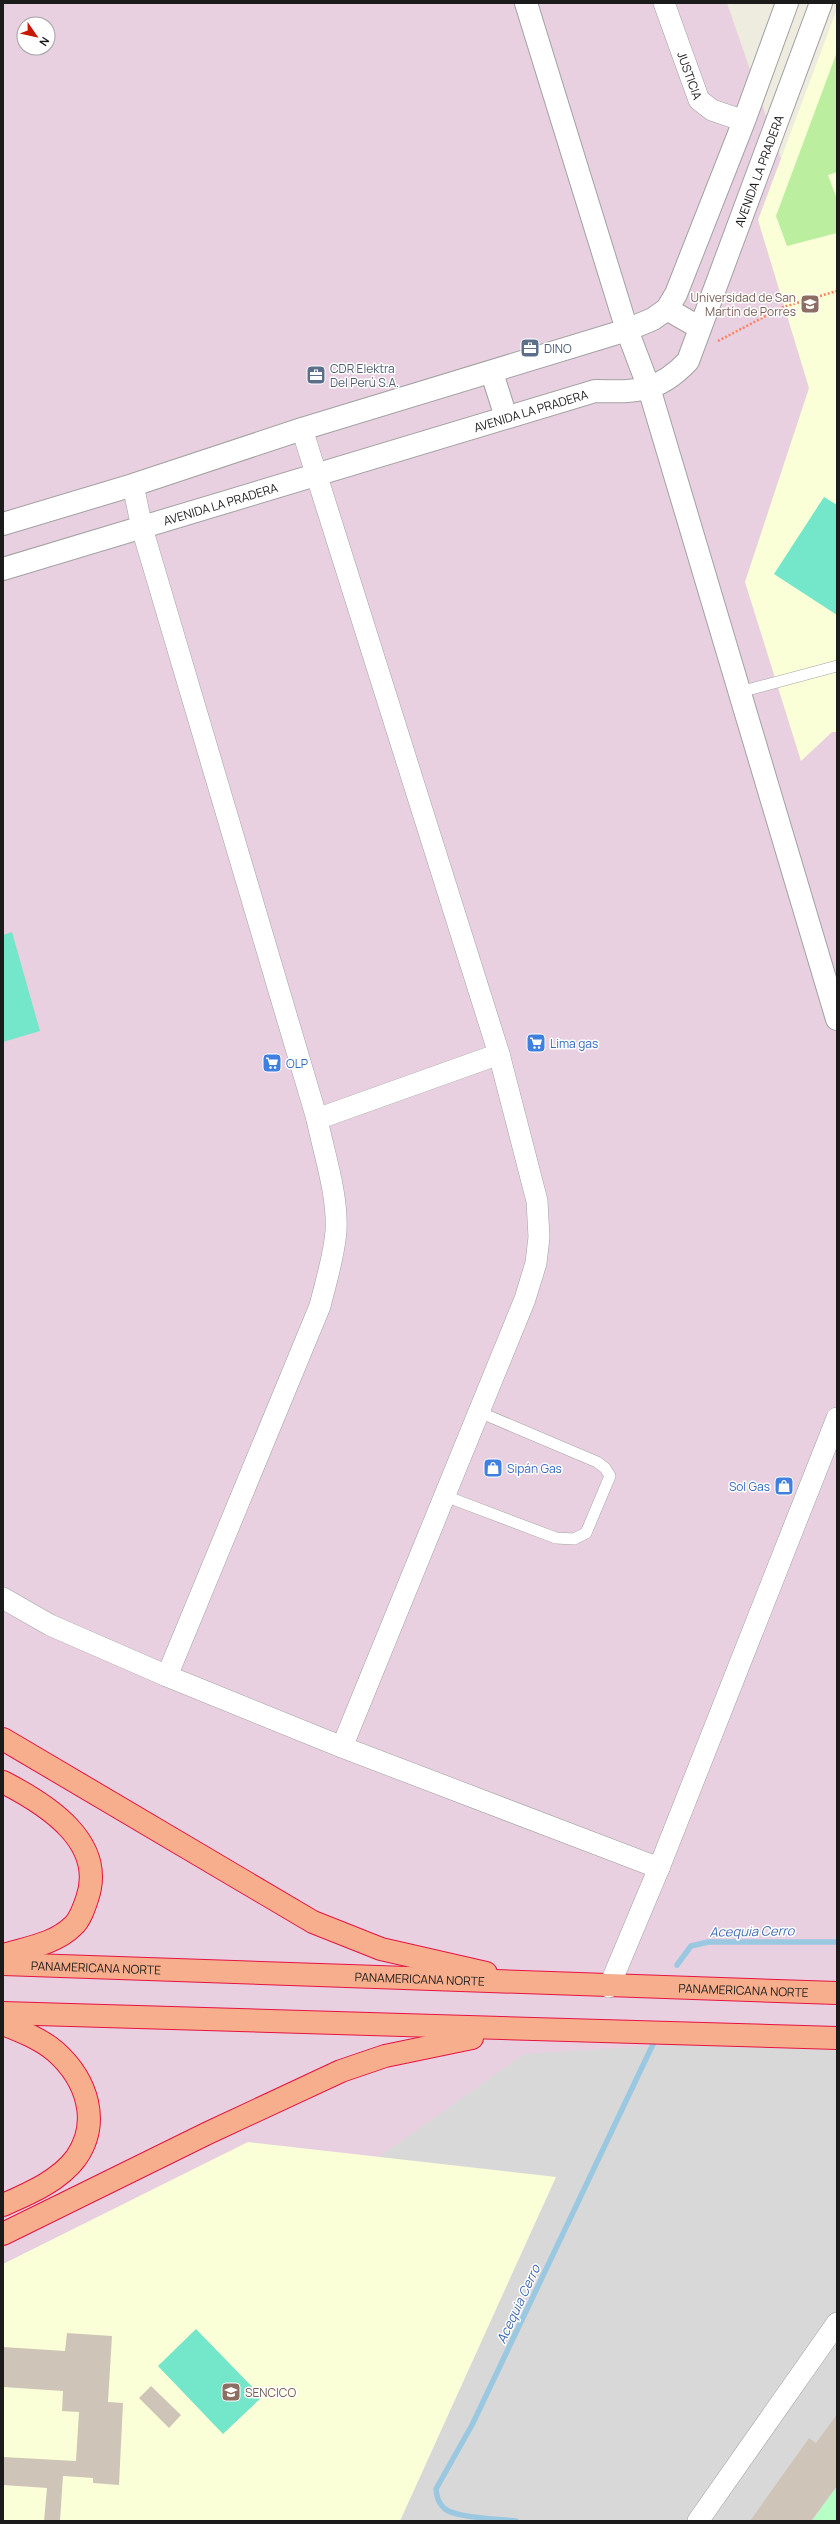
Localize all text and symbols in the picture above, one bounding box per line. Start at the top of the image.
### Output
north arrow [16,16,56,56]
text: N [36,34,53,49]
street label: JUSTICIA [674,49,707,102]
street label: AVENIDA LA PRADERA [730,112,787,229]
place label: Universidad de San Martín de Porres [691,289,796,320]
school or university icon: Universidad de San Martín de Porres [799,293,821,315]
office icon: DINO [519,337,541,359]
place label: DINO [544,340,572,357]
place label: CDR Elektra Del Perú S.A. [330,360,399,391]
office icon: CDR Elektra Del Perú S.A. [305,364,327,386]
street label: AVENIDA LA PRADERA [472,385,590,436]
street label: AVENIDA LA PRADERA [161,478,280,529]
supermarket icon: Lima gas [525,1032,547,1054]
place label: Lima gas [550,1035,598,1052]
supermarket icon: OLP [261,1052,283,1074]
place label: OLP [286,1055,308,1072]
shop icon: Sipán Gas [482,1457,504,1479]
place label: Sipán Gas [507,1460,562,1477]
shop icon: Sol Gas [773,1475,795,1497]
place label: Sol Gas [729,1478,770,1495]
water label: Acequia Cerro [709,1921,796,1941]
street label: PANAMERICANA NORTE [31,1956,161,1978]
street label: PANAMERICANA NORTE [354,1968,485,1989]
street label: PANAMERICANA NORTE [678,1979,809,2001]
water label: Acequia Cerro [492,2261,545,2346]
school or university icon: SENCICO [220,2381,242,2403]
place label: SENCICO [245,2384,296,2401]

